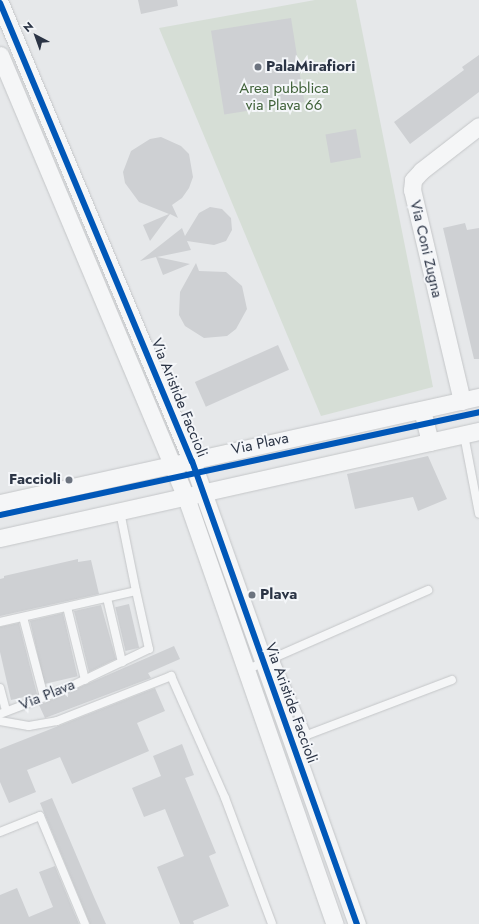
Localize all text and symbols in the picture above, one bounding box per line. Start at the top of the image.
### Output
north arrow [16,16,56,56]
text: N [20,18,37,36]
place label: PalaMirafiori [266,58,355,76]
marker: PalaMirafiori [253,62,263,72]
park label: Area pubblica via Plava 66 [239,79,329,114]
street label: Via Coni Zugna [406,199,446,299]
street label: Via Aristide Faccioli [147,336,211,460]
street label: Via Plava [230,429,290,459]
place label: Faccioli [9,471,61,489]
marker: Faccioli [64,475,74,485]
place label: Plava [260,586,297,604]
marker: Plava [247,590,257,600]
street label: Via Aristide Faccioli [261,640,321,766]
street label: Via Plava [17,676,77,714]

